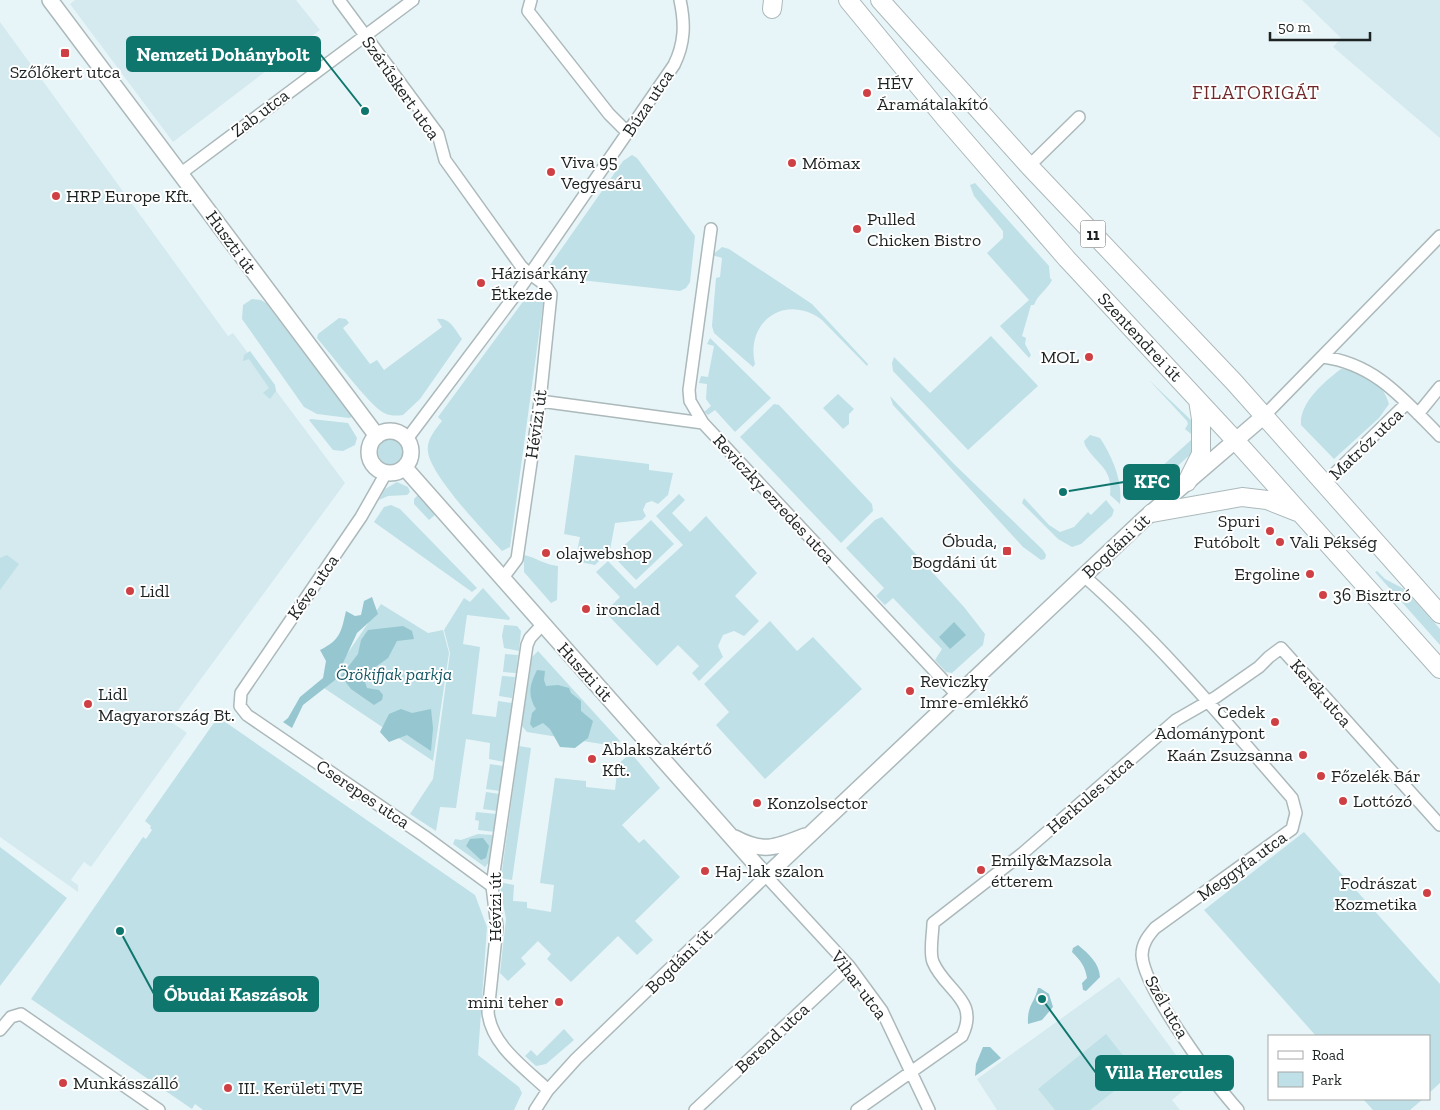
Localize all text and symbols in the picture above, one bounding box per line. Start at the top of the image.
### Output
scale bar [1270,10,1370,42]
text: 50 m [1278,18,1311,36]
street label: Szérűskert utca [357,32,445,144]
callout: Nemzeti Dohánybolt [127,37,320,71]
text: Nemzeti Dohánybolt [137,43,310,66]
marker: Szőlőkert utca [59,47,71,59]
place label: Szőlőkert utca [10,61,121,83]
street label: Búza utca [618,65,679,141]
place label: HÉV Áramátalakító [877,72,988,115]
district label: FILATORIGÁT [1192,81,1320,104]
street label: Zab utca [227,84,293,142]
marker: HÉV Áramátalakító [861,87,873,99]
place label: Viva 95 Vegyesáru [560,151,641,194]
place label: Mömax [802,152,860,174]
marker: Mömax [786,157,798,169]
marker: Viva 95 Vegyesáru [545,166,557,178]
place label: HRP Europe Kft. [66,185,192,207]
marker: HRP Europe Kft. [50,190,62,202]
street label: Huszti út [201,206,261,278]
place label: Pulled Chicken Bistro [867,208,981,251]
road number: 11 [1080,220,1106,248]
marker: Pulled Chicken Bistro [851,223,863,235]
place label: Házisárkány Étkezde [491,262,588,305]
marker: Házisárkány Étkezde [475,277,487,289]
street label: Szentendrei út [1093,288,1187,386]
place label: MOL [1041,346,1079,368]
marker: MOL [1083,351,1095,363]
street label: Hévízi út [520,388,552,460]
street label: Matróz utca [1325,403,1408,485]
street label: Reviczky ezredes utca [708,430,840,569]
callout: KFC [1124,465,1179,499]
text: KFC [1134,470,1170,493]
street label: Bogdáni út [1077,509,1155,583]
place label: Spuri Futóbolt [1194,510,1260,553]
marker: Spuri Futóbolt [1264,525,1276,537]
place label: Óbuda, Bogdáni út [912,530,997,573]
place label: Vali Pékség [1289,531,1377,553]
marker: Vali Pékség [1274,536,1286,548]
place label: olajwebshop [556,542,652,564]
marker: Óbuda, Bogdáni út [1001,545,1013,557]
marker: olajwebshop [540,547,552,559]
street label: Kéve utca [283,550,344,624]
place label: Ergoline [1234,563,1300,585]
marker: Ergoline [1304,568,1316,580]
place label: Lidl [140,580,170,602]
place label: 36 Bisztró [1333,584,1411,606]
marker: Lidl [124,585,136,597]
marker: 36 Bisztró [1317,589,1329,601]
place label: ironclad [596,598,660,620]
marker: ironclad [580,603,592,615]
street label: Huszti út [553,638,618,706]
street label: Kerék utca [1285,654,1357,732]
park label: Örökifjak parkja [336,663,452,685]
place label: Reviczky Imre-emlékkő [920,670,1029,713]
place label: Lidl Magyarország Bt. [98,683,235,726]
marker: Reviczky Imre-emlékkő [904,685,916,697]
marker: Lidl Magyarország Bt. [82,698,94,710]
place label: Cedek Adománypont [1155,701,1266,744]
marker: Cedek Adománypont [1269,716,1281,728]
place label: Ablakszakértő Kft. [602,738,712,781]
place label: Kaán Zsuzsanna [1167,744,1293,766]
marker: Kaán Zsuzsanna [1297,749,1309,761]
street label: Herkules utca [1042,751,1138,839]
marker: Ablakszakértő Kft. [586,753,598,765]
street label: Cserepes utca [312,755,414,834]
place label: Főzelék Bár [1331,765,1421,787]
marker: Főzelék Bár [1315,770,1327,782]
place label: Lottózó [1353,790,1412,812]
place label: Konzolsector [767,792,868,814]
marker: Lottózó [1337,795,1349,807]
marker: Konzolsector [751,797,763,809]
street label: Meggyfa utca [1193,826,1291,906]
place label: Emily&Mazsola étterem [991,849,1112,892]
place label: Haj-lak szalon [715,860,825,882]
marker: Emily&Mazsola étterem [975,864,987,876]
marker: Haj-lak szalon [699,865,711,877]
street label: Hévízi út [484,872,506,942]
place label: Fodrászat Kozmetika [1334,872,1417,915]
marker: Fodrászat Kozmetika [1421,887,1433,899]
street label: Bogdáni út [641,923,717,998]
street label: Vihar utca [825,946,892,1024]
street label: Szél utca [1140,972,1194,1043]
callout: Óbudai Kaszások [154,977,318,1011]
text: Óbudai Kaszások [164,983,308,1006]
place label: mini teher [468,991,549,1013]
marker: mini teher [553,996,565,1008]
street label: Berend utca [730,998,814,1078]
legend [1268,1035,1430,1100]
text: Road [1312,1046,1345,1064]
callout: Villa Hercules [1096,1056,1233,1090]
text: Villa Hercules [1105,1061,1223,1084]
text: Park [1312,1071,1342,1089]
place label: Munkásszálló [73,1072,179,1094]
marker: Munkásszálló [57,1077,69,1089]
place label: III. Kerületi TVE [238,1077,363,1099]
marker: III. Kerületi TVE [222,1082,234,1094]

